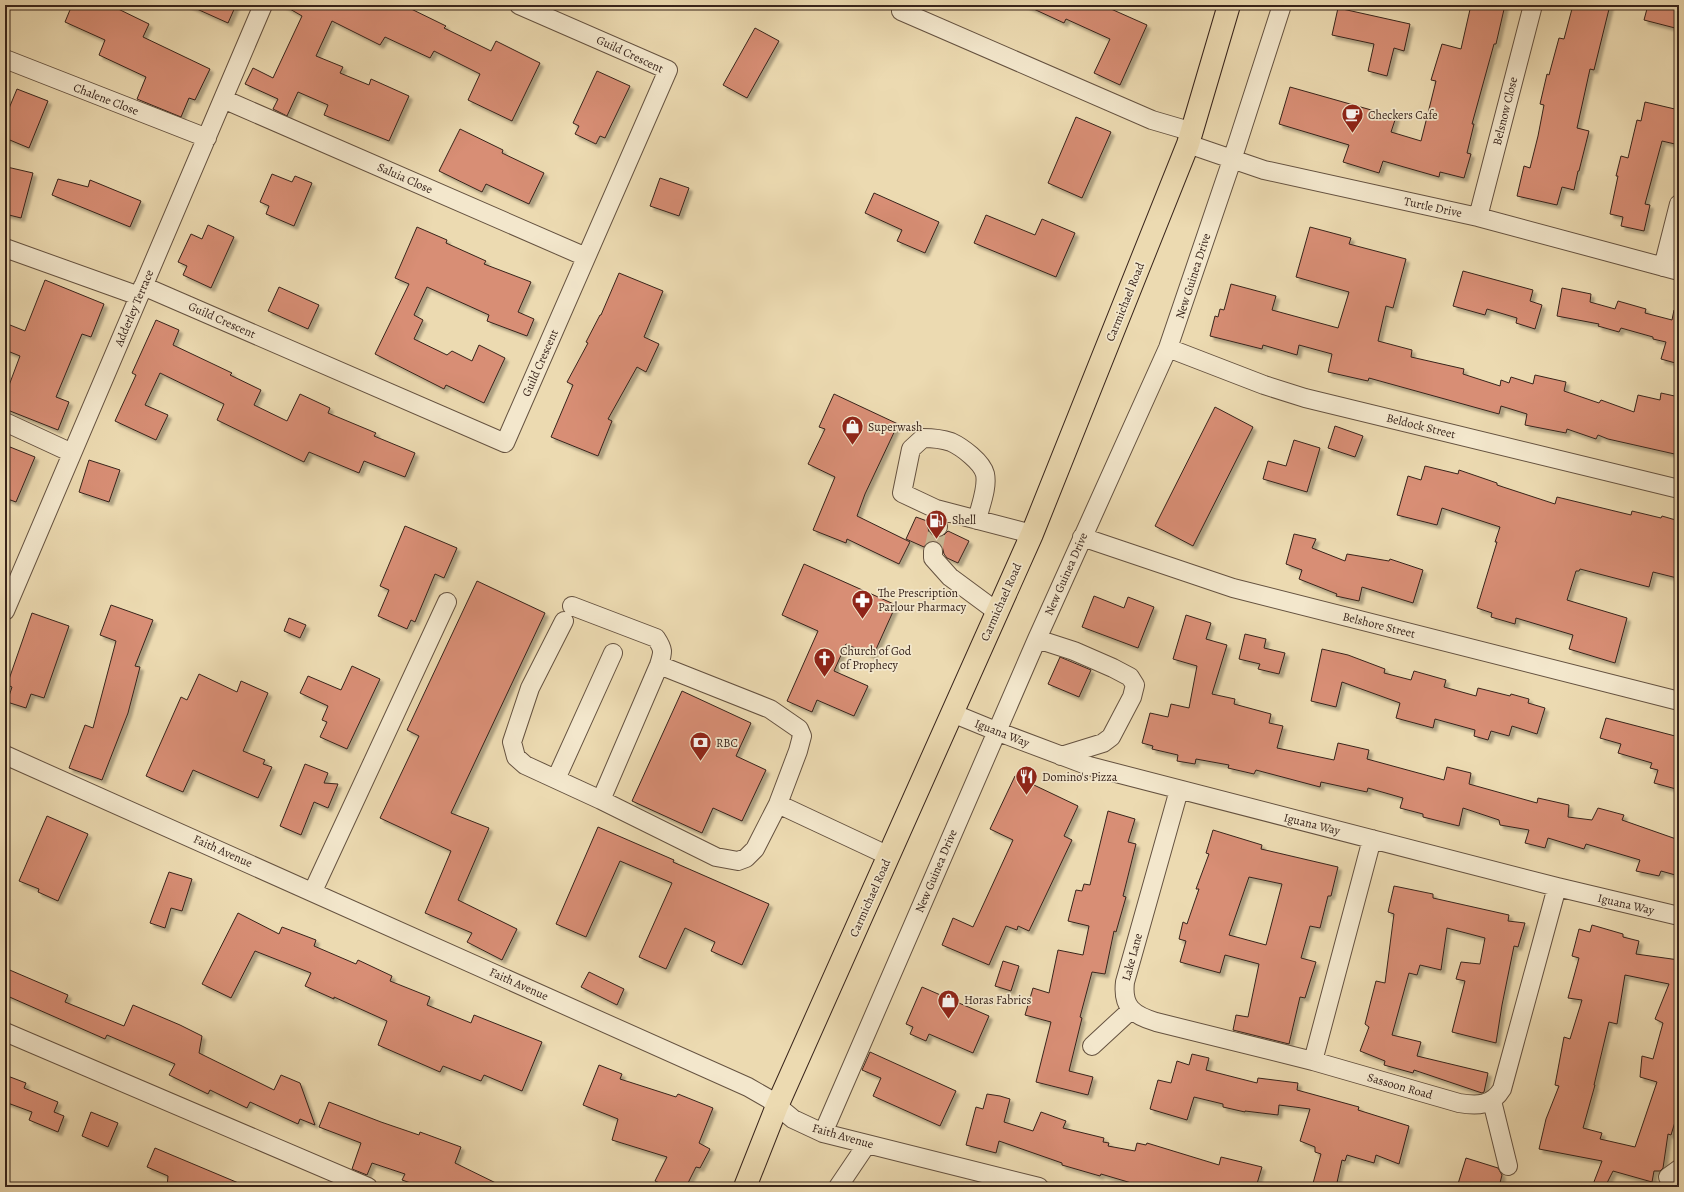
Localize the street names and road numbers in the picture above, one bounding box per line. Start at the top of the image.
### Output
street label: Guild Crescent [594,31,666,77]
street label: Belsnow Close [1489,75,1521,147]
street label: Chalene Close [71,79,141,119]
street label: Saluia Close [375,159,435,197]
street label: Turtle Drive [1403,193,1463,221]
street label: New Guinea Drive [1172,231,1214,321]
street label: Carmichael Road [1102,260,1148,344]
street label: Adderley Terrace [110,267,157,350]
street label: Guild Crescent [186,298,258,342]
street label: Guild Crescent [518,327,562,399]
street label: Beldock Street [1385,410,1457,442]
street label: New Guinea Drive [1041,530,1091,618]
street label: Carmichael Road [977,560,1026,644]
street label: Belshore Street [1341,608,1417,642]
street label: Iguana Way [972,715,1032,751]
street label: Iguana Way [1282,809,1343,839]
street label: New Guinea Drive [911,827,961,915]
street label: Faith Avenue [191,831,255,871]
street label: Carmichael Road [846,856,895,940]
street label: Iguana Way [1596,890,1657,918]
street label: Lake Lane [1118,931,1146,983]
street label: Faith Avenue [487,964,551,1004]
street label: Sassoon Road [1365,1069,1435,1103]
street label: Faith Avenue [810,1120,876,1152]

